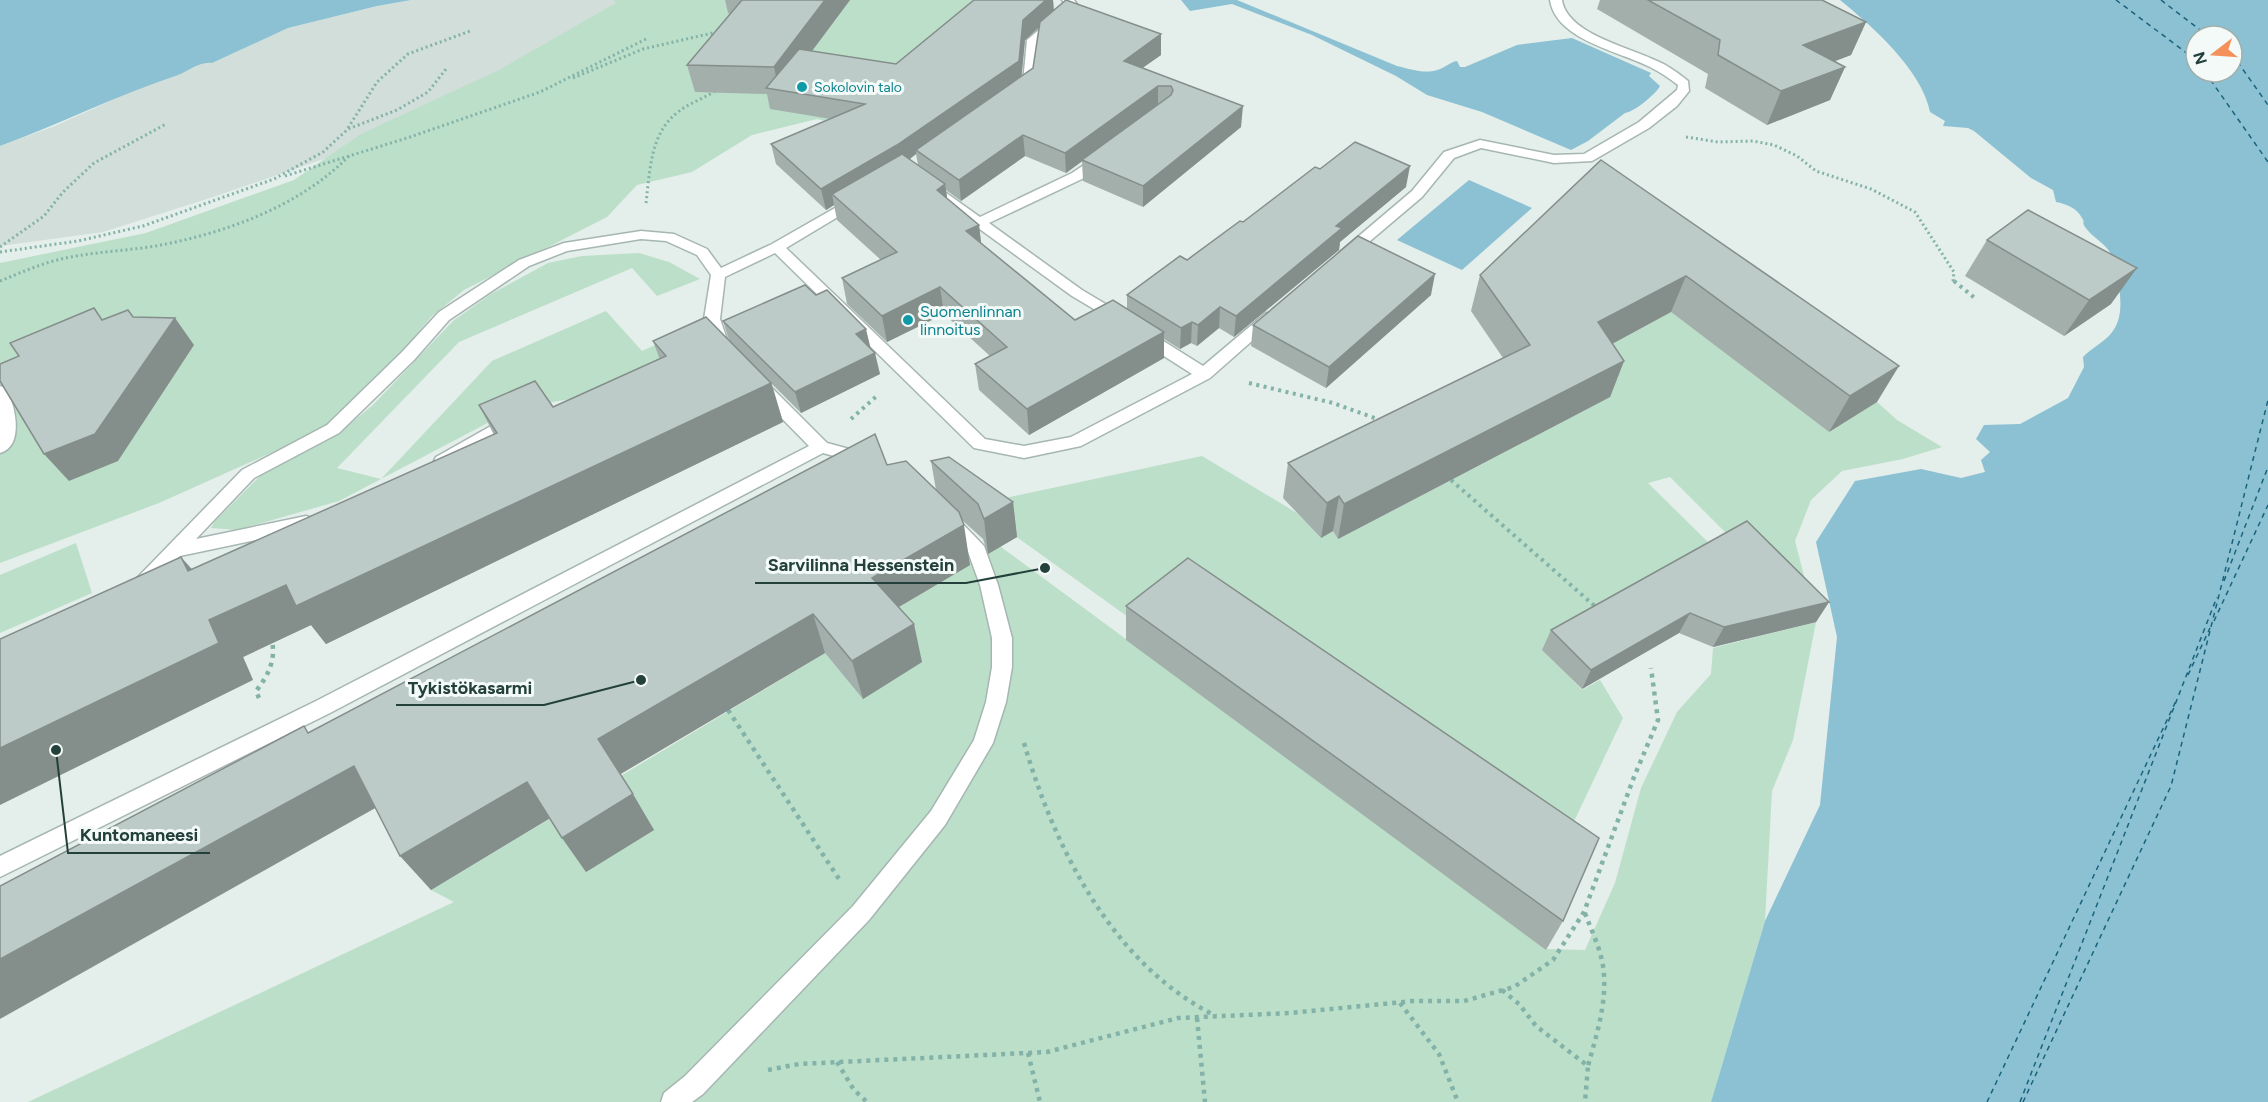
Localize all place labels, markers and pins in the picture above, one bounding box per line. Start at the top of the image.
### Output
place label: Sokolovin talo [814,79,902,96]
marker: Sokolovin talo [795,80,809,94]
place label: Suomenlinnan linnoitus [920,302,1022,339]
marker: Suomenlinnan linnoitus [901,313,915,327]
callout: Sarvilinna Hessenstein [755,547,966,583]
callout: Tykistökasarmi [396,669,544,705]
callout: Kuntomaneesi [68,817,210,853]

